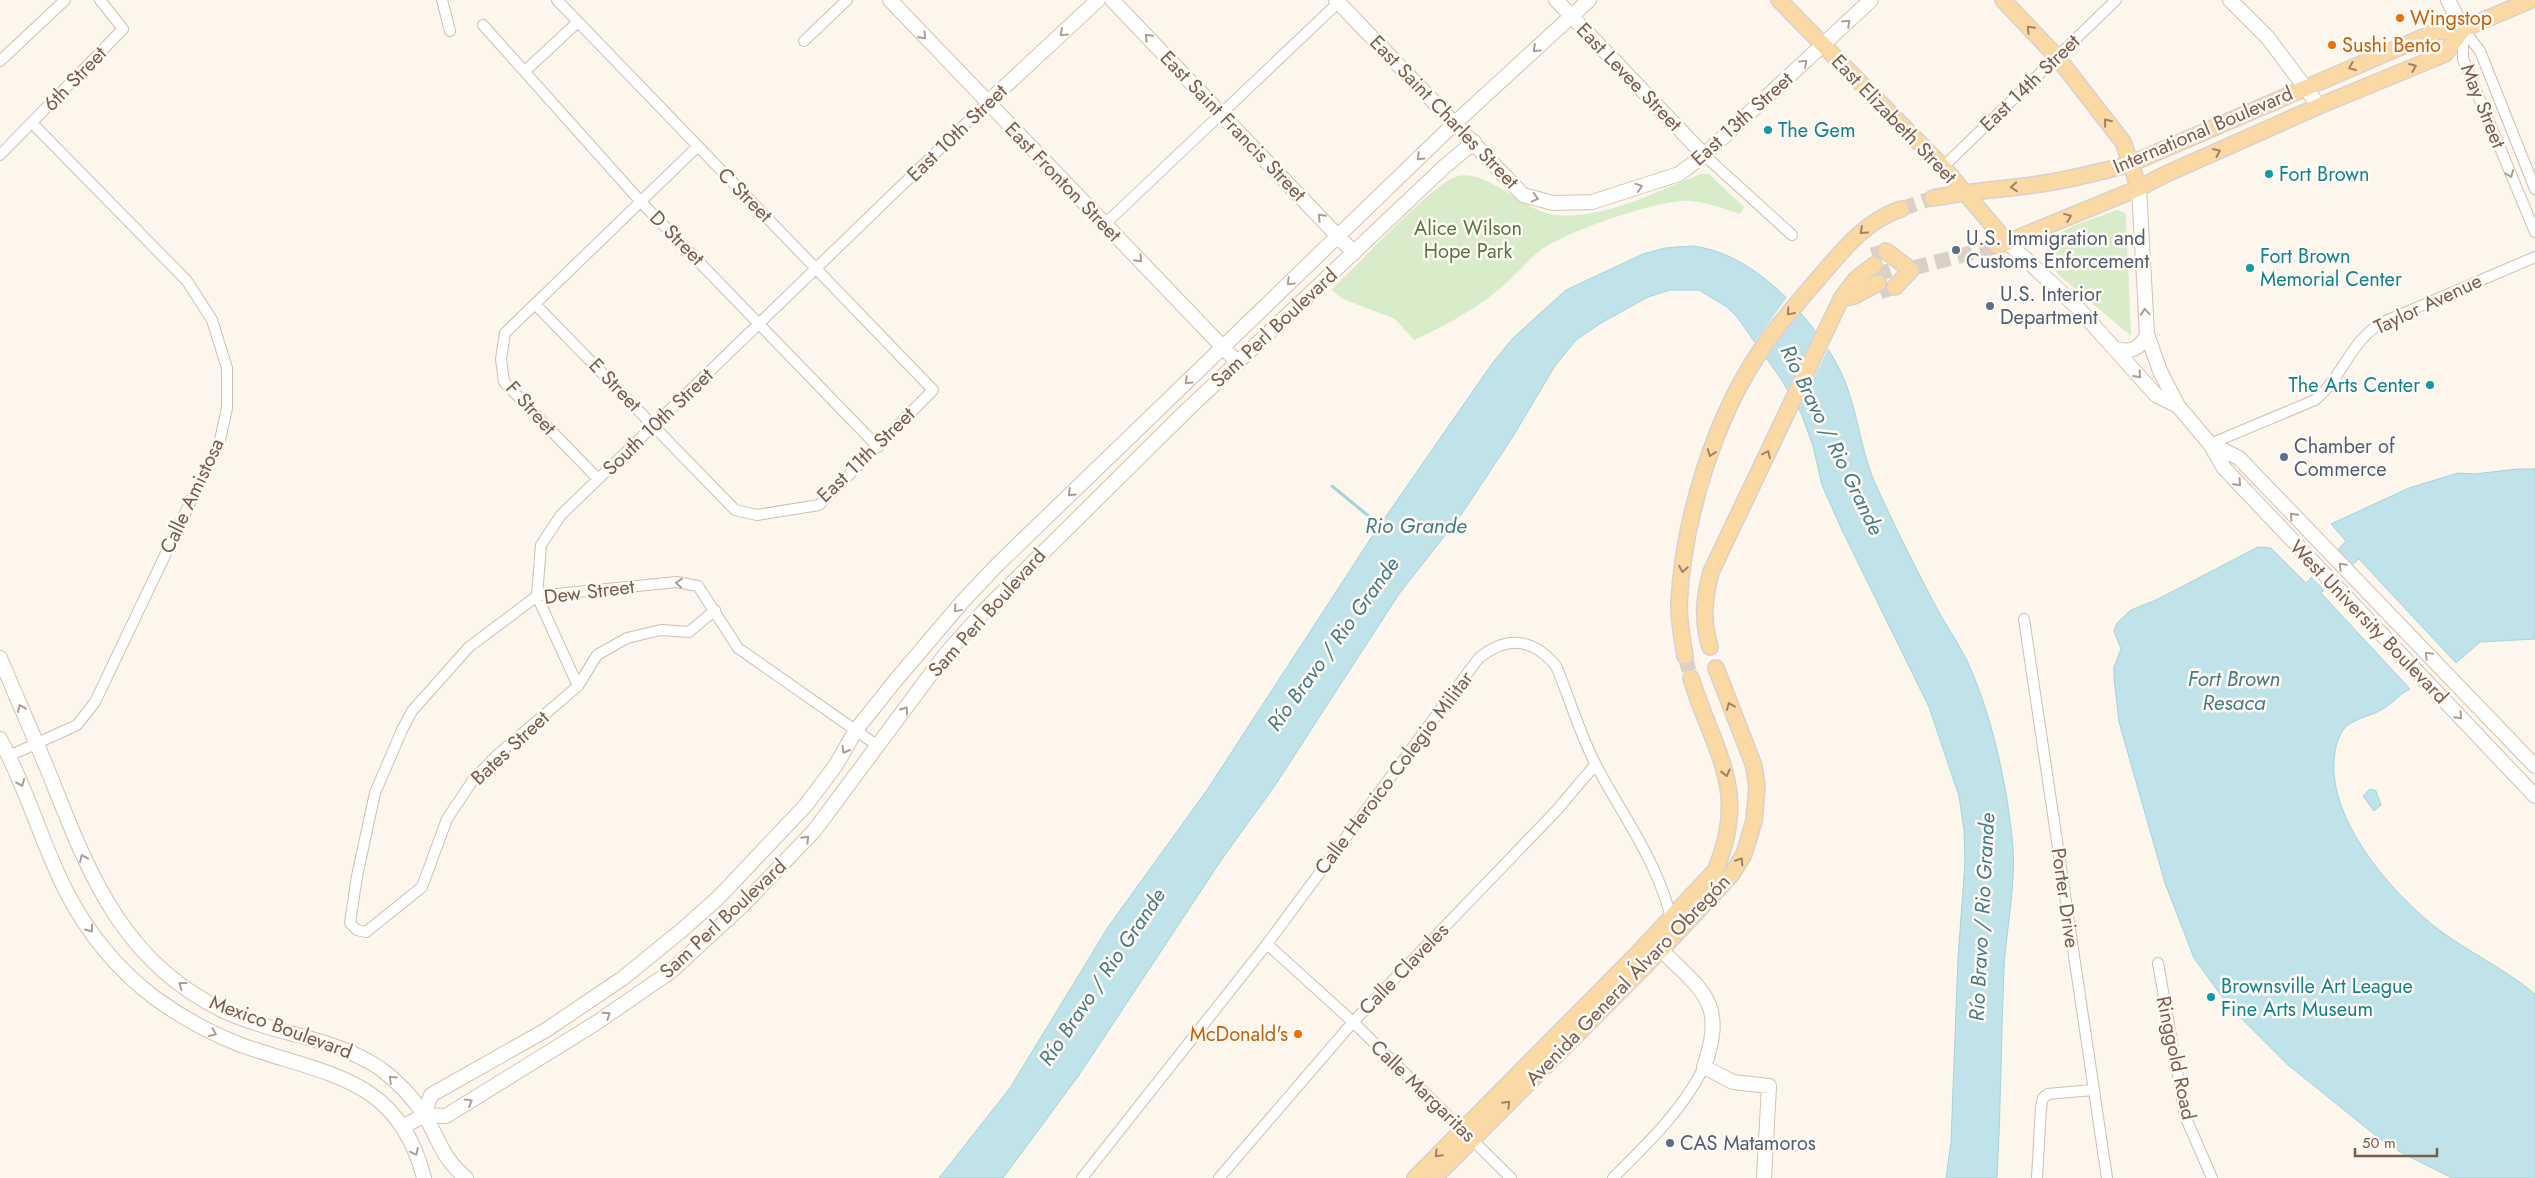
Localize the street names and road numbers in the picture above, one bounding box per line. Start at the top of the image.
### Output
street label: East Levee Street [1569,16,1689,138]
street label: East 14th Street [1973,28,2087,138]
street label: East Saint Charles Street [1363,29,1525,196]
street label: 6th Street [37,40,114,118]
street label: East Saint Francis Street [1153,44,1313,208]
street label: East Elizabeth Street [1825,48,1964,190]
street label: May Street [2453,60,2513,153]
street label: East 13th Street [1685,65,1800,173]
street label: East 10th Street [900,77,1014,188]
street label: International Boulevard [2109,79,2297,181]
street label: East Fronton Street [998,115,1128,249]
street label: C Street [711,161,779,229]
street label: D Street [643,204,711,272]
street label: Sam Perl Boulevard [1204,261,1344,395]
street label: Taylor Avenue [2369,266,2487,342]
street label: E Street [582,352,648,418]
street label: South 10th Street [596,362,720,482]
street label: F Street [499,375,563,442]
street label: East 11th Street [810,400,922,509]
street label: Calle Amistosa [153,434,231,558]
street label: West University Boulevard [2283,534,2455,710]
street label: Sam Perl Boulevard [921,542,1053,684]
street label: Dew Street [542,572,636,612]
street label: Calle Heroico Colegio Militar [1308,665,1480,881]
street label: Bates Street [464,704,556,792]
street label: Porter Drive [2044,846,2086,950]
street label: Sam Perl Boulevard [653,852,793,986]
street label: Avenida General Álvaro Obregón [1519,868,1737,1092]
street label: Calle Claveles [1352,916,1456,1022]
street label: Mexico Boulevard [205,988,357,1066]
street label: Ringgold Road [2149,993,2203,1123]
street label: Calle Margaritas [1364,1033,1482,1149]

